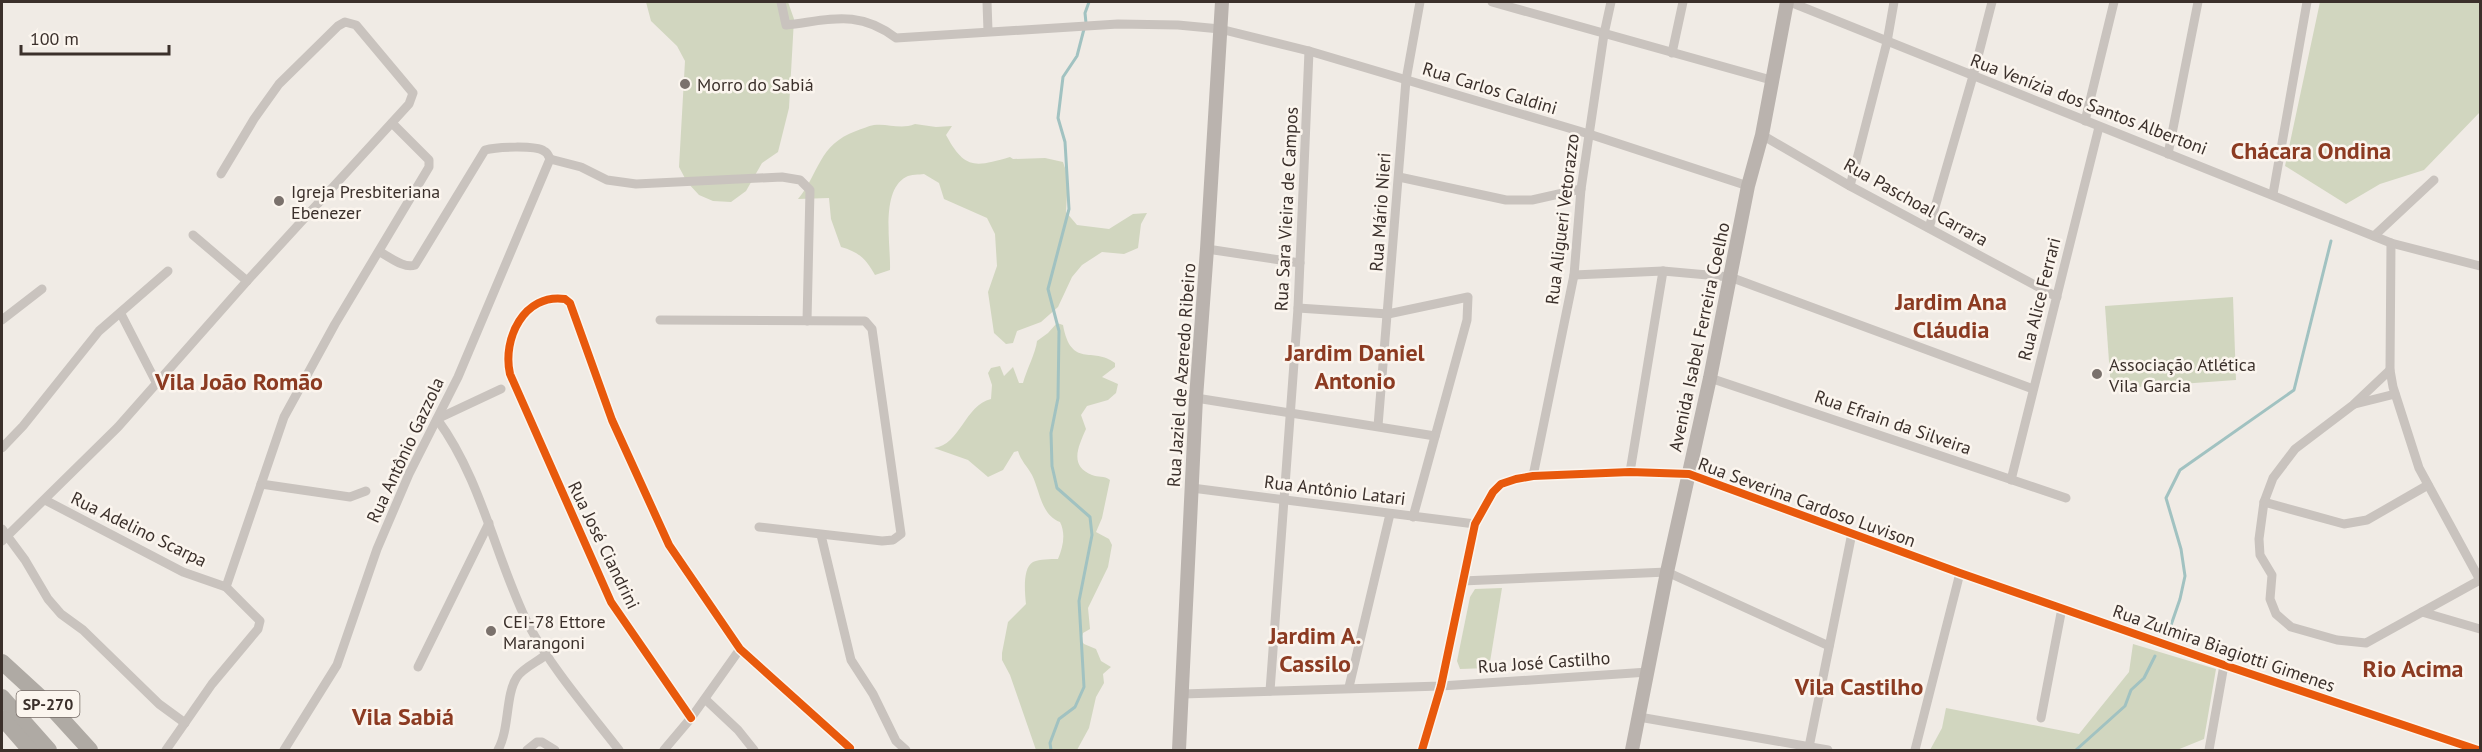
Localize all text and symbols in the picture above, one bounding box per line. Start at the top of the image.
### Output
scale bar [21,18,170,56]
text: 100 m [30,27,79,50]
street label: Rua Venízia dos Santos Albertoni [1967,48,2211,160]
street label: Rua Carlos Caldini [1420,57,1560,119]
place label: Morro do Sabiá [697,73,814,96]
marker: Morro do Sabiá [678,77,692,91]
street label: Rua Sara Vieira de Campos [1269,106,1303,312]
street label: Rua Aligueri Vetorazzo [1540,132,1584,306]
district label: Chácara Ondina [2231,135,2391,166]
street label: Rua Mário Nieri [1364,152,1396,272]
street label: Rua Paschoal Carrara [1840,153,1992,251]
place label: Igreja Presbiteriana Ebenezer [291,180,440,224]
marker: Igreja Presbiteriana Ebenezer [272,194,286,208]
street label: Avenida Isabel Ferreira Coelho [1663,220,1735,454]
street label: Rua Alice Ferrari [2013,235,2065,363]
street label: Rua Jaziel de Azeredo Ribeiro [1162,262,1200,488]
district label: Jardim Ana Cláudia [1894,286,2007,345]
district label: Jardim Daniel Antonio [1284,337,1426,396]
place label: Associação Atlética Vila Garcia [2108,353,2256,397]
district label: Vila João Romão [154,366,323,397]
marker: Associação Atlética Vila Garcia [2090,367,2104,381]
street label: Rua Antônio Gazzola [361,374,449,526]
street label: Rua Efrain da Silveira [1812,384,1974,460]
street label: Rua Severina Cardoso Luvison [1695,452,1919,552]
street label: Rua Antônio Latari [1263,470,1407,510]
street label: Rua José Ciandrini [563,477,645,613]
street label: Rua Adelino Scarpa [67,486,211,572]
street label: Rua Zulmira Biagiotti Gimenes [2110,599,2338,697]
place label: CEI-78 Ettore Marangoni [503,610,606,654]
district label: Jardim A. Cassilo [1268,620,1361,679]
marker: CEI-78 Ettore Marangoni [484,624,498,638]
street label: Rua José Castilho [1477,646,1611,678]
district label: Rio Acima [2362,653,2464,684]
district label: Vila Castilho [1794,671,1923,702]
road number: SP-270 [16,691,80,717]
district label: Vila Sabiá [351,701,454,732]

